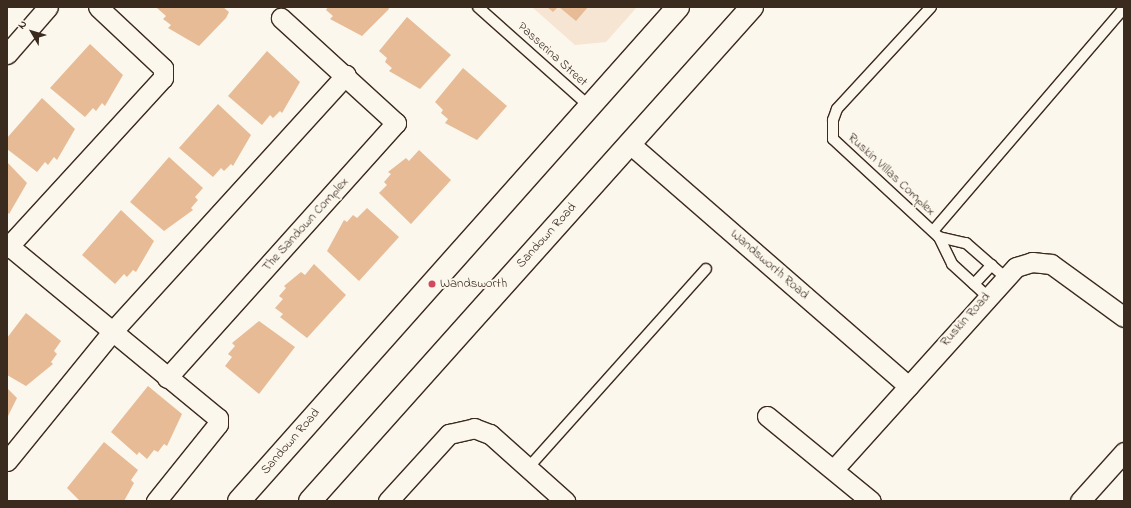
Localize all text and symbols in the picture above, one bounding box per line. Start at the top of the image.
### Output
north arrow [12,12,52,52]
text: N [14,17,31,32]
street label: Passerina Street [514,20,590,90]
street label: Ruskin Villas Complex [844,131,938,219]
street label: The Sandown Complex [260,175,352,275]
street label: Sandown Road [514,200,580,272]
street label: Wandsworth Road [727,227,811,303]
place label: Wandsworth [440,276,507,292]
marker: Wandsworth [427,279,437,289]
street label: Ruskin Road [938,290,994,350]
street label: Sandown Road [258,406,324,478]

